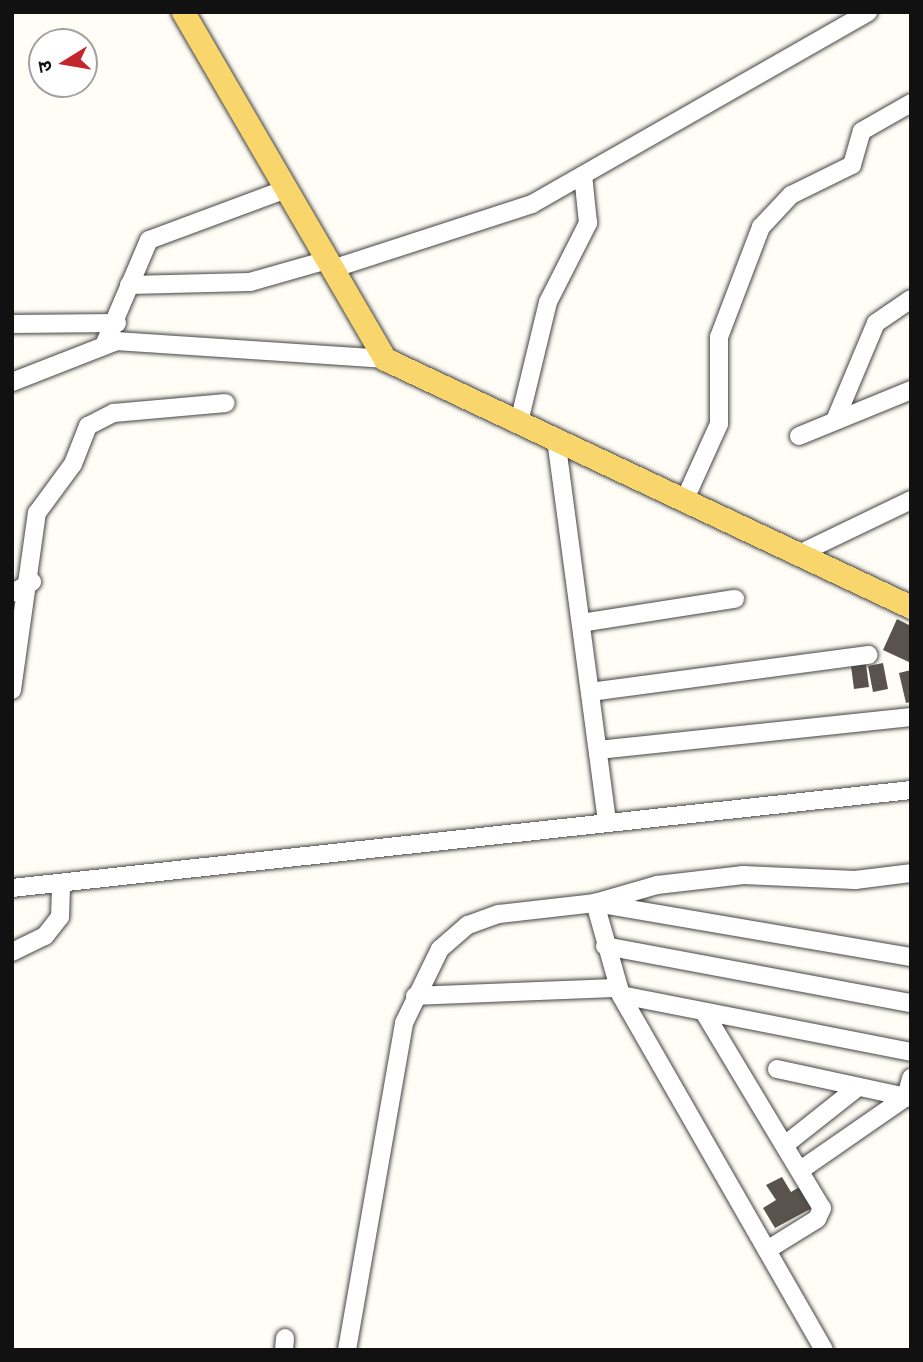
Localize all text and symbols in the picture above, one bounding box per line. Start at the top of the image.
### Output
north arrow [28,28,98,98]
text: उ [32,59,57,74]

